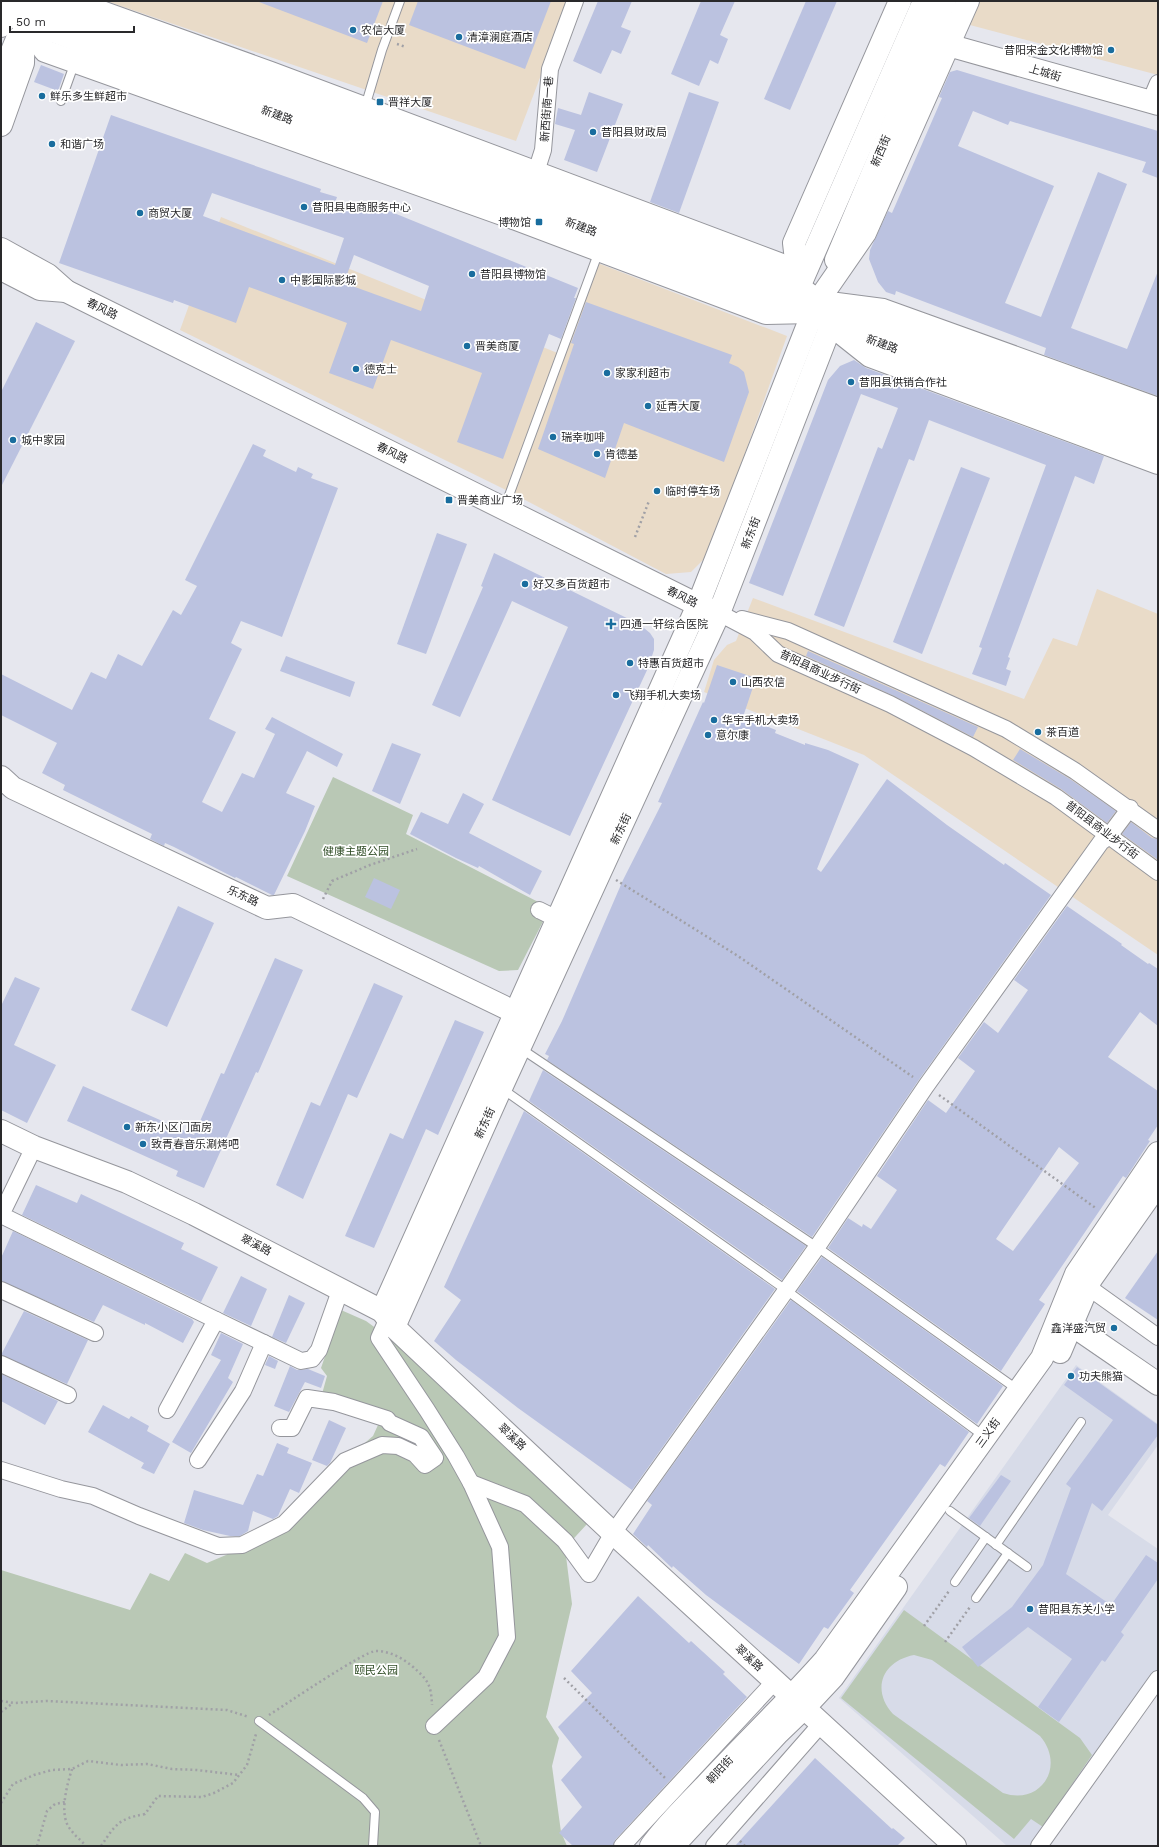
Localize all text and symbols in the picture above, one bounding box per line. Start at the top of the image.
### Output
scale bar [10,8,134,34]
text: 50 m [16,15,46,29]
place label: 农信大厦 [361,24,405,37]
marker: 农信大厦 [348,25,358,35]
place label: 清漳澜庭酒店 [467,31,533,44]
marker: 清漳澜庭酒店 [454,32,464,42]
place label: 昔阳宋金文化博物馆 [1004,44,1103,57]
marker: 昔阳宋金文化博物馆 [1106,45,1116,55]
street label: 上城街 [1027,62,1063,84]
street label: 新西街南一巷 [538,76,556,142]
place label: 鲜乐多生鲜超市 [50,90,127,103]
marker: 鲜乐多生鲜超市 [37,91,47,101]
place label: 晋祥大厦 [388,96,432,109]
marker: 晋祥大厦 [375,97,385,107]
street label: 新建路 [259,103,295,127]
place label: 昔阳县财政局 [601,126,667,139]
marker: 昔阳县财政局 [588,127,598,137]
street label: 新西街 [869,133,893,169]
place label: 和谐广场 [60,138,104,151]
marker: 和谐广场 [47,139,57,149]
place label: 昔阳县电商服务中心 [312,201,411,214]
marker: 昔阳县电商服务中心 [299,202,309,212]
place label: 商贸大厦 [148,207,192,220]
marker: 商贸大厦 [135,208,145,218]
street label: 新建路 [563,215,599,239]
place label: 博物馆 [498,216,531,229]
marker: 博物馆 [534,217,544,227]
place label: 昔阳县博物馆 [480,268,546,281]
marker: 昔阳县博物馆 [467,269,477,279]
place label: 中影国际影城 [290,274,356,287]
marker: 中影国际影城 [277,275,287,285]
street label: 春风路 [84,296,120,322]
street label: 新建路 [864,332,900,356]
place label: 晋美商厦 [475,340,519,353]
marker: 晋美商厦 [462,341,472,351]
place label: 德克士 [364,363,397,376]
marker: 德克士 [351,364,361,374]
place label: 家家利超市 [615,367,670,380]
marker: 家家利超市 [602,368,612,378]
place label: 昔阳县供销合作社 [859,376,947,389]
marker: 昔阳县供销合作社 [846,377,856,387]
place label: 延青大厦 [656,400,700,413]
marker: 延青大厦 [643,401,653,411]
place label: 瑞幸咖啡 [561,431,605,444]
marker: 瑞幸咖啡 [548,432,558,442]
place label: 城中家园 [21,434,65,447]
marker: 城中家园 [8,435,18,445]
street label: 春风路 [374,440,410,466]
place label: 肯德基 [605,448,638,461]
marker: 肯德基 [592,449,602,459]
place label: 临时停车场 [665,485,720,498]
marker: 临时停车场 [652,486,662,496]
place label: 晋美商业广场 [457,494,523,507]
marker: 晋美商业广场 [444,495,454,505]
street label: 新东街 [739,515,763,551]
place label: 好又多百货超市 [533,578,610,591]
marker: 好又多百货超市 [520,579,530,589]
street label: 春风路 [664,584,700,610]
marker: 四通一轩综合医院 [605,618,617,630]
place label: 四通一轩综合医院 [620,618,708,631]
street label: 昔阳县商业步行街 [777,648,863,696]
place label: 特惠百货超市 [638,657,704,670]
marker: 特惠百货超市 [625,658,635,668]
place label: 山西农信 [741,676,785,689]
marker: 山西农信 [728,677,738,687]
place label: 飞翔手机大卖场 [624,689,701,702]
marker: 飞翔手机大卖场 [611,690,621,700]
place label: 华宇手机大卖场 [722,714,799,727]
marker: 华宇手机大卖场 [709,715,719,725]
place label: 茶百道 [1046,726,1079,739]
marker: 茶百道 [1033,727,1043,737]
place label: 意尔康 [716,729,749,742]
marker: 意尔康 [703,730,713,740]
street label: 昔阳县商业步行街 [1063,798,1141,862]
street label: 新东街 [608,811,634,847]
park label: 健康主题公园 [323,845,389,858]
street label: 乐东路 [225,883,261,909]
street label: 新东街 [472,1105,498,1141]
place label: 新东小区门面房 [135,1121,212,1134]
marker: 新东小区门面房 [122,1122,132,1132]
place label: 致青春音乐涮烤吧 [151,1138,239,1151]
marker: 致青春音乐涮烤吧 [138,1139,148,1149]
street label: 翠溪路 [238,1232,274,1258]
place label: 鑫洋盛汽贸 [1051,1322,1106,1335]
marker: 鑫洋盛汽贸 [1109,1323,1119,1333]
place label: 功夫熊猫 [1079,1370,1123,1383]
marker: 功夫熊猫 [1066,1371,1076,1381]
street label: 三义街 [973,1416,1003,1450]
street label: 翠溪路 [495,1421,529,1453]
place label: 昔阳县东关小学 [1038,1603,1115,1616]
marker: 昔阳县东关小学 [1025,1604,1035,1614]
street label: 翠溪路 [732,1642,766,1674]
park label: 颐民公园 [354,1664,398,1677]
street label: 朝阳街 [704,1753,736,1787]

